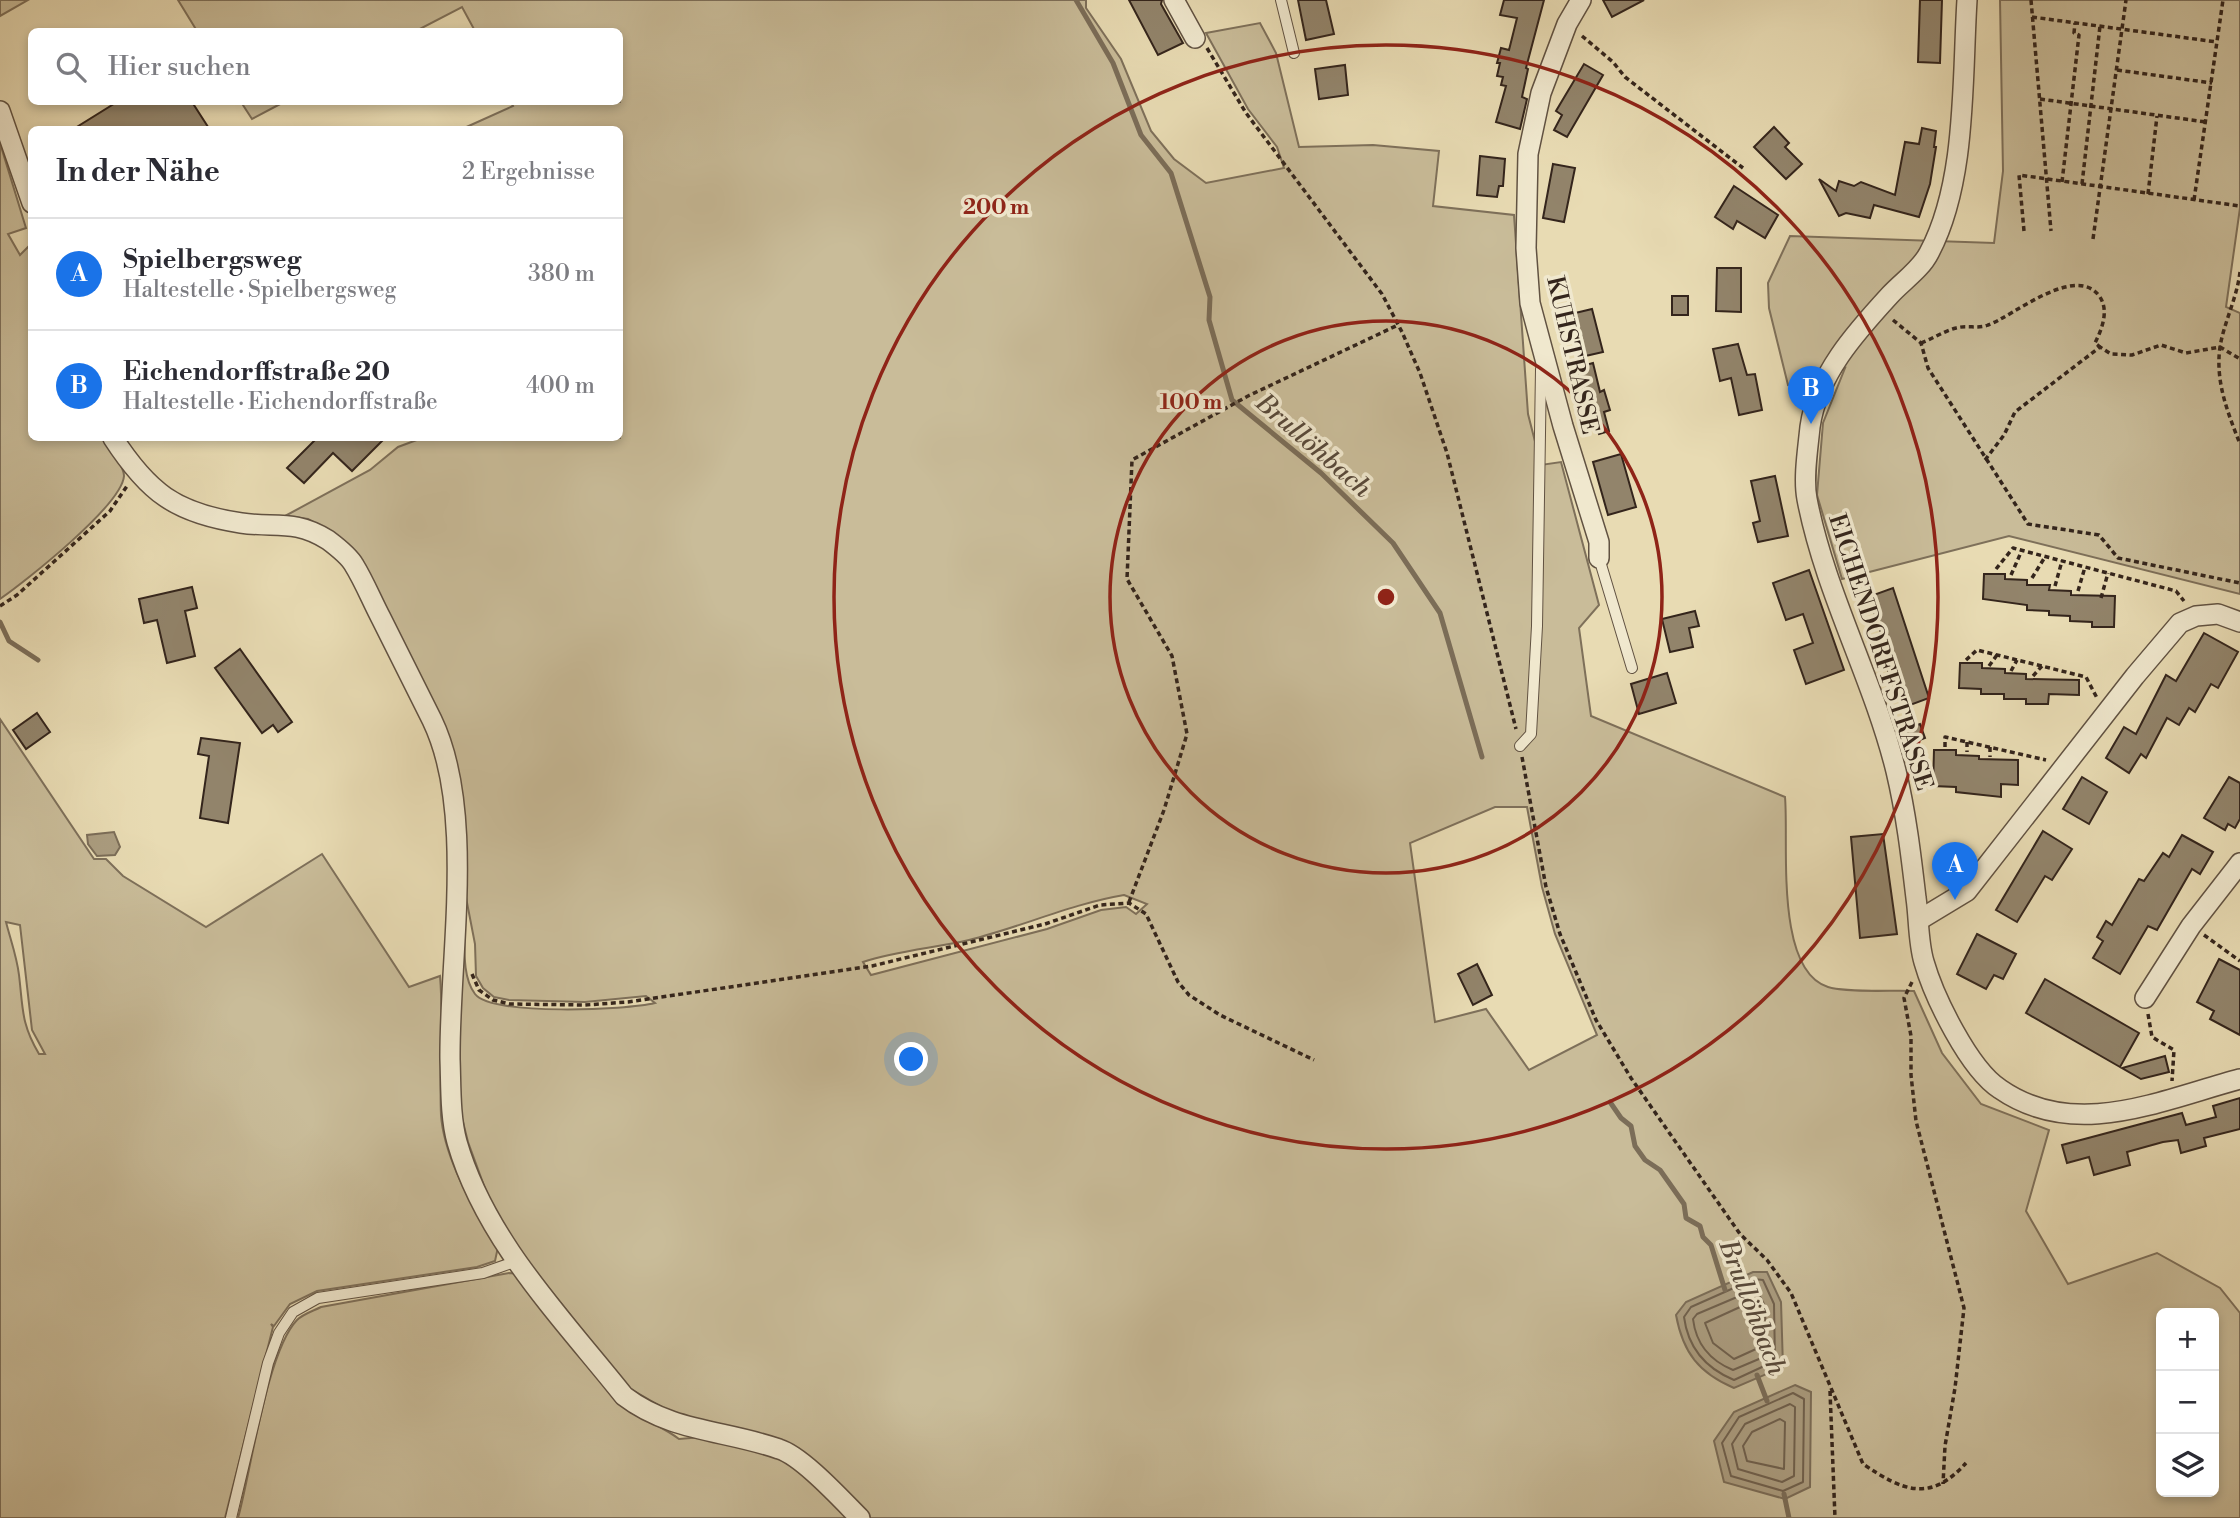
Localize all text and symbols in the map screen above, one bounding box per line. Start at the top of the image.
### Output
search box [28,28,623,105]
icon: search [52,48,90,86]
text: Hier suchen [108,51,250,83]
text: In der Nähe [56,153,220,191]
text: 2 Ergebnisse [462,158,595,186]
text: 200 m [963,195,1029,221]
text: Spielbergsweg [123,244,301,276]
text: A [71,260,87,288]
text: 380 m [528,260,595,288]
street label: KUHSTRASSE [1539,273,1605,437]
text: Haltestelle · Spielbergsweg [123,276,396,304]
text: Eichendorffstraße 20 [123,356,390,388]
pin: B [1788,366,1834,424]
text: B [70,372,88,400]
text: 400 m [526,372,595,400]
water label: Brullöhbach [1248,386,1378,505]
text: Haltestelle · Eichendorffstraße [123,388,438,416]
text: 100 m [1160,390,1222,416]
street label: EICHENDORFFSTRASSE [1821,510,1939,794]
centre of rings [1374,585,1398,609]
pin: A [1932,842,1978,900]
your location [894,1042,928,1076]
water label: Brullöhbach [1711,1234,1793,1380]
map controls [2156,1308,2219,1497]
button: + [2156,1308,2219,1371]
button: − [2156,1371,2219,1434]
button: layers [2156,1434,2219,1497]

